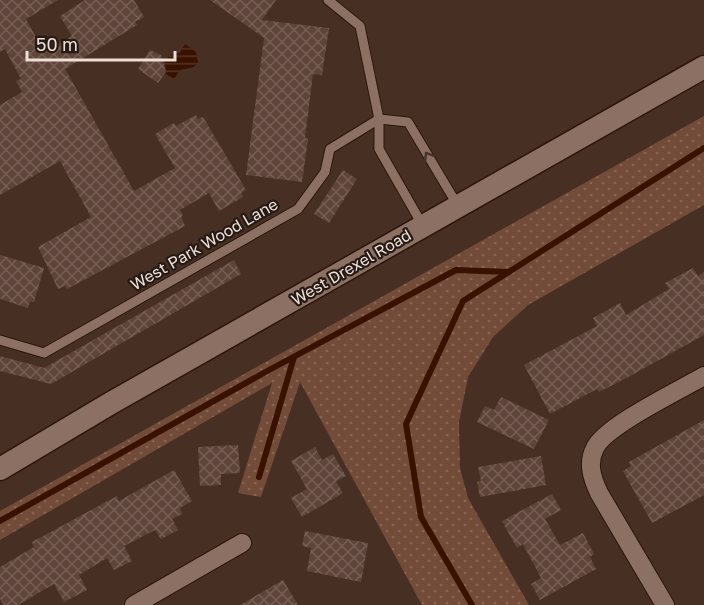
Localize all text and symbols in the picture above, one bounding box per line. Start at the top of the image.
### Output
scale bar [27,24,176,62]
text: 50 m [36,33,78,55]
one-way arrow [424,152,436,162]
street label: West Park Wood Lane [127,194,281,294]
street label: West Drexel Road [287,225,415,309]

